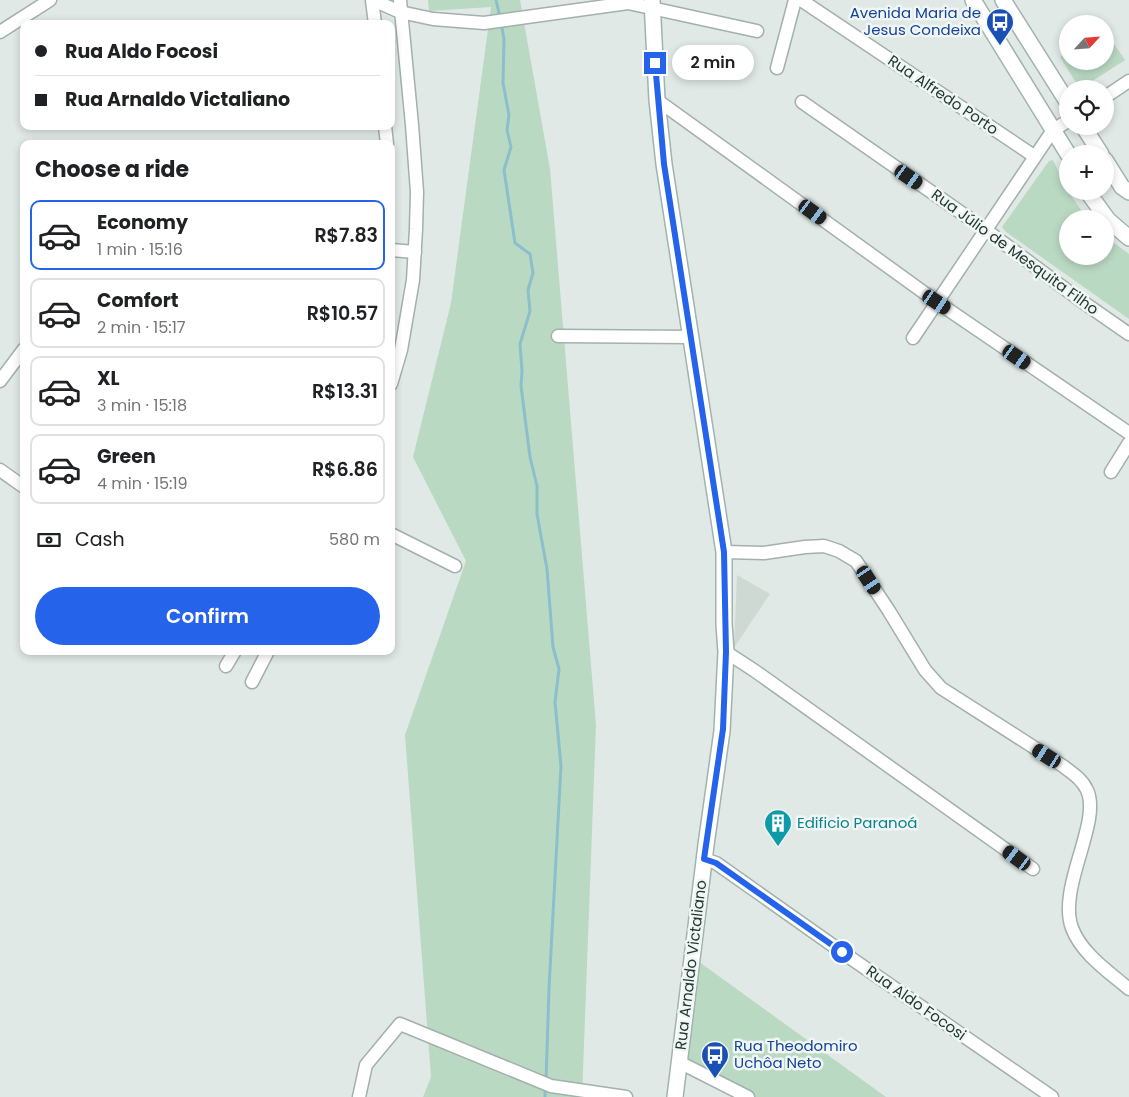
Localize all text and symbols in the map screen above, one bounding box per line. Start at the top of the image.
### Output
place label: Avenida Maria de Jesus Condeixa [850,2,981,40]
bus stop icon: Avenida Maria de Jesus Condeixa [985,7,1015,46]
north arrow [1059,15,1114,70]
map controls [1059,15,1114,265]
text: Rua Aldo Focosi [65,38,218,65]
callout: 2 min [672,46,755,80]
street label: Rua Alfredo Porto [884,50,1003,139]
text: 2 min [691,51,735,74]
route end [644,52,666,74]
button: locate [1059,80,1114,135]
text: Rua Arnaldo Victaliano [65,86,290,113]
button: + [1059,145,1114,200]
text: Choose a ride [35,154,189,185]
car [892,162,925,192]
street label: Rua Júlio de Mesquita Filho [927,184,1103,319]
car [796,197,829,227]
text: Economy [97,209,188,236]
button: − [1059,210,1114,265]
icon: car [37,213,82,258]
text: R$7.83 [314,222,378,249]
text: 1 min · 15:16 [97,238,183,261]
text: Comfort [97,287,179,314]
car [920,287,953,317]
icon: car [37,291,82,336]
text: R$10.57 [307,300,378,327]
text: 2 min · 15:17 [97,316,186,339]
car [1000,342,1033,372]
text: XL [97,365,120,392]
icon: car [37,369,82,414]
text: R$13.31 [312,378,378,405]
text: 3 min · 15:18 [97,394,187,417]
text: Green [97,443,156,470]
icon: car [37,447,82,492]
text: R$6.86 [312,456,378,483]
text: 4 min · 15:19 [97,472,188,495]
icon: cash [35,526,63,554]
text: Cash [75,526,125,553]
text: 580 m [329,528,380,551]
car [854,563,883,597]
button: Confirm [35,587,380,645]
car [1030,742,1063,770]
building icon: Edificio Paranoá [763,808,793,847]
place label: Edificio Paranoá [797,812,917,833]
car [1000,843,1033,873]
street label: Rua Arnaldo Victaliano [670,879,711,1051]
route start [831,941,853,963]
street label: Rua Aldo Focosi [862,960,971,1045]
place label: Rua Theodomiro Uchôa Neto [734,1035,858,1073]
bus stop icon: Rua Theodomiro Uchôa Neto [700,1040,730,1079]

